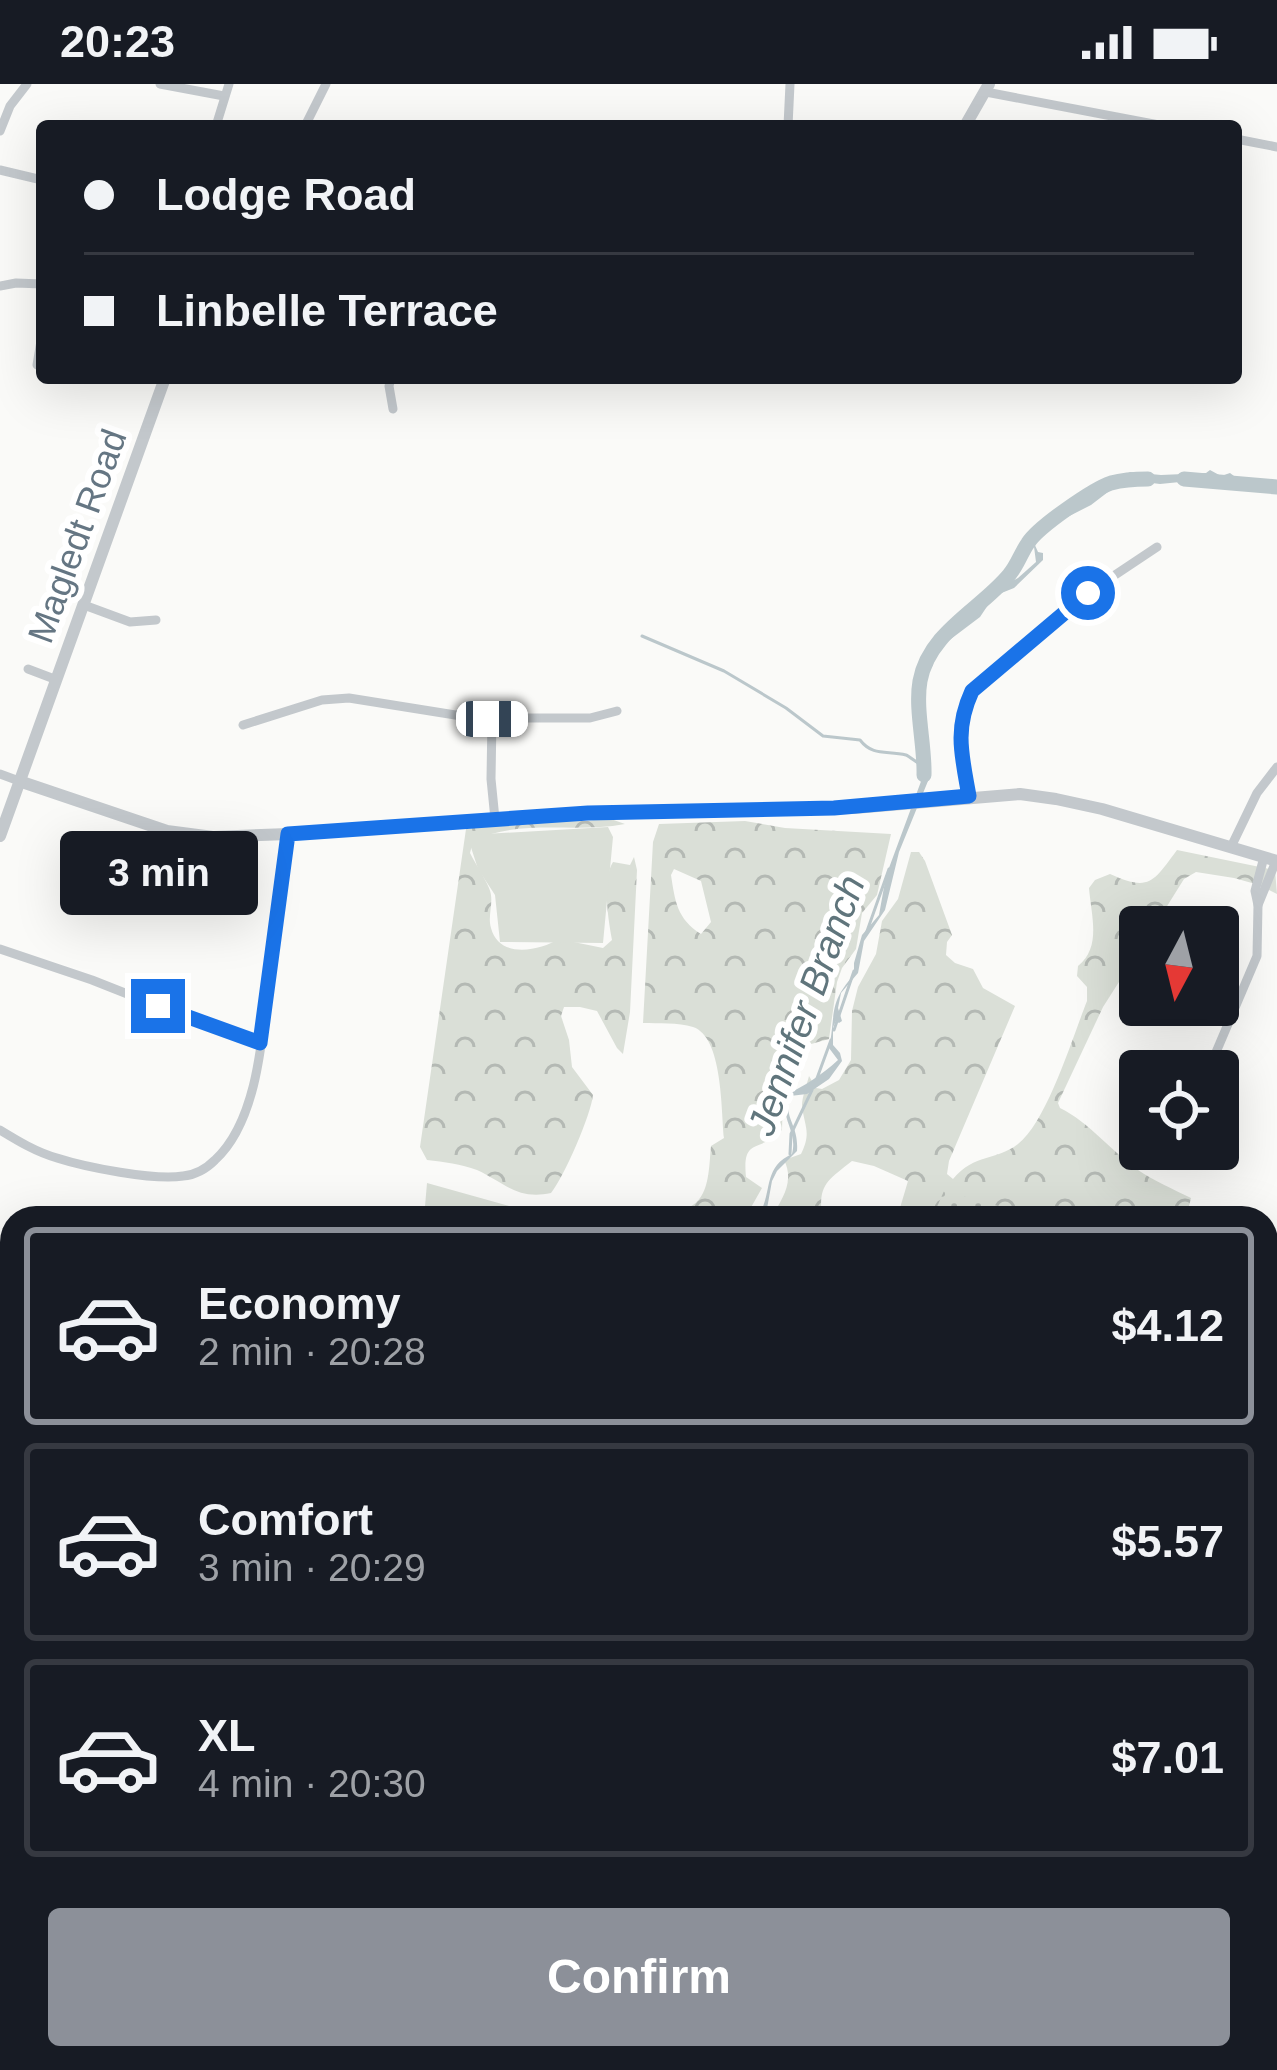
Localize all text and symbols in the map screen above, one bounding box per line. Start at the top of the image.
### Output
text: 20:23 [60,16,175,67]
text: Lodge Road [156,169,416,220]
text: Linbelle Terrace [156,285,498,336]
street label: Magledt Road [19,424,135,648]
route start [1061,566,1115,620]
car [456,701,528,737]
callout: 3 min [59,832,257,916]
text: 3 min [108,851,210,894]
water label: Jennifer Branch [739,869,873,1142]
north arrow [1119,906,1239,1026]
map controls [1119,906,1239,1170]
route end [131,979,185,1033]
button: locate [1119,1050,1239,1170]
icon: car [54,1272,162,1380]
text: Economy [198,1278,401,1329]
text: $4.12 [1111,1300,1224,1351]
text: 2 min · 20:28 [198,1330,426,1373]
icon: car [54,1488,162,1596]
text: Comfort [198,1494,373,1545]
text: $5.57 [1111,1516,1224,1567]
text: 3 min · 20:29 [198,1546,426,1589]
icon: car [54,1704,162,1812]
text: XL [198,1710,256,1761]
text: $7.01 [1111,1732,1224,1783]
text: 4 min · 20:30 [198,1762,426,1805]
button: Confirm [48,1908,1230,2046]

